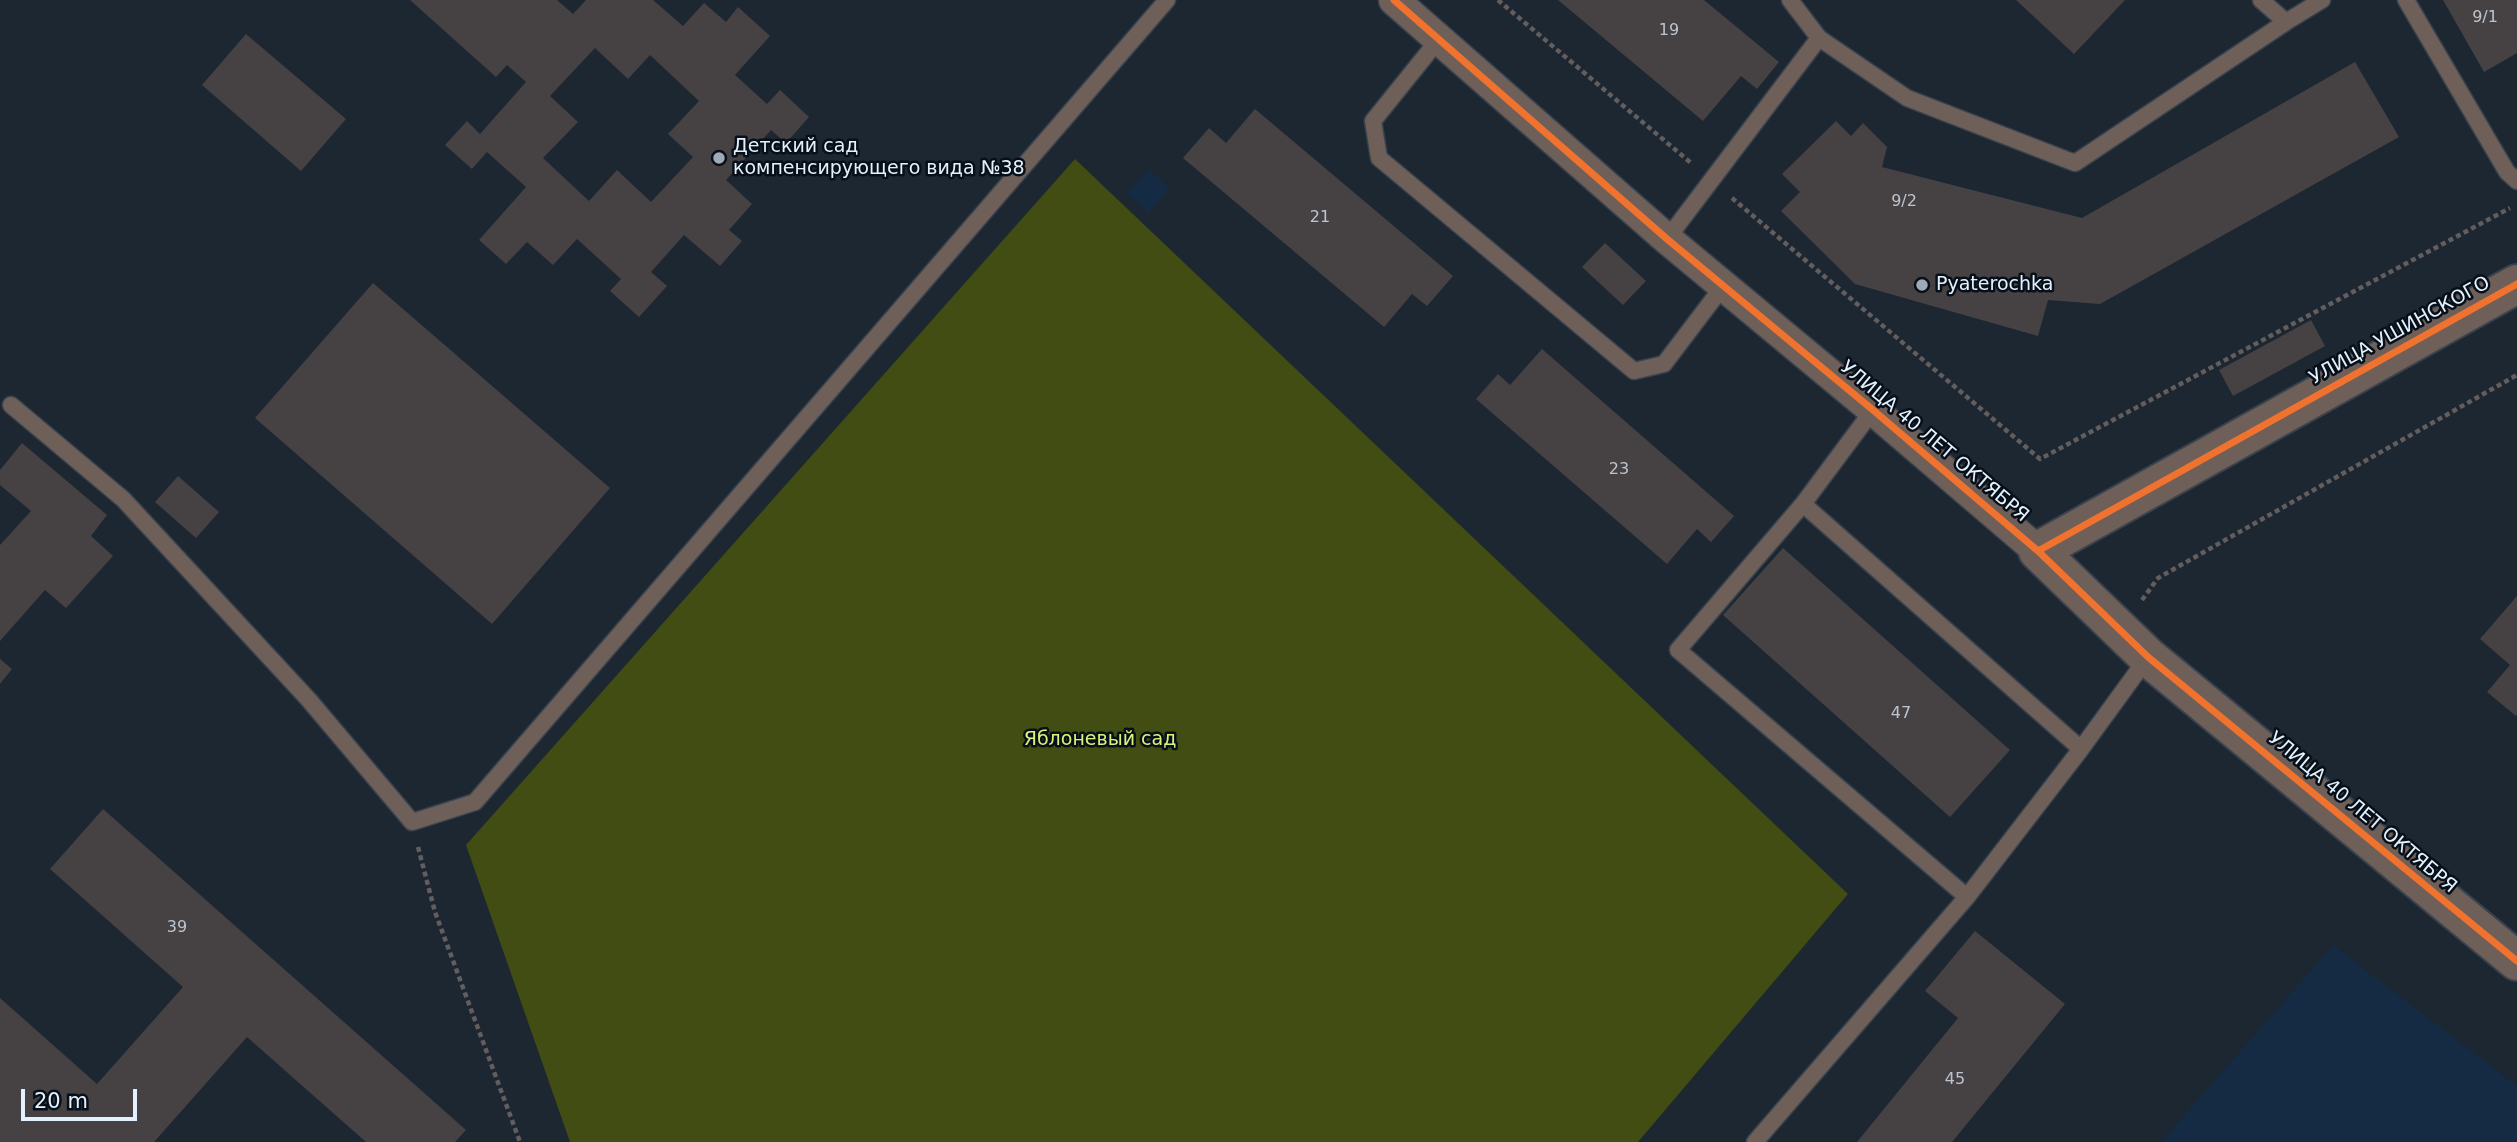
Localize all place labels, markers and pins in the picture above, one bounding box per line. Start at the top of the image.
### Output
place label: Детский сад компенсирующего вида №38 [733,136,1025,180]
marker: Детский сад компенсирующего вида №38 [711,150,727,166]
place label: Pyaterochka [1936,274,2053,296]
marker: Pyaterochka [1914,277,1930,293]

